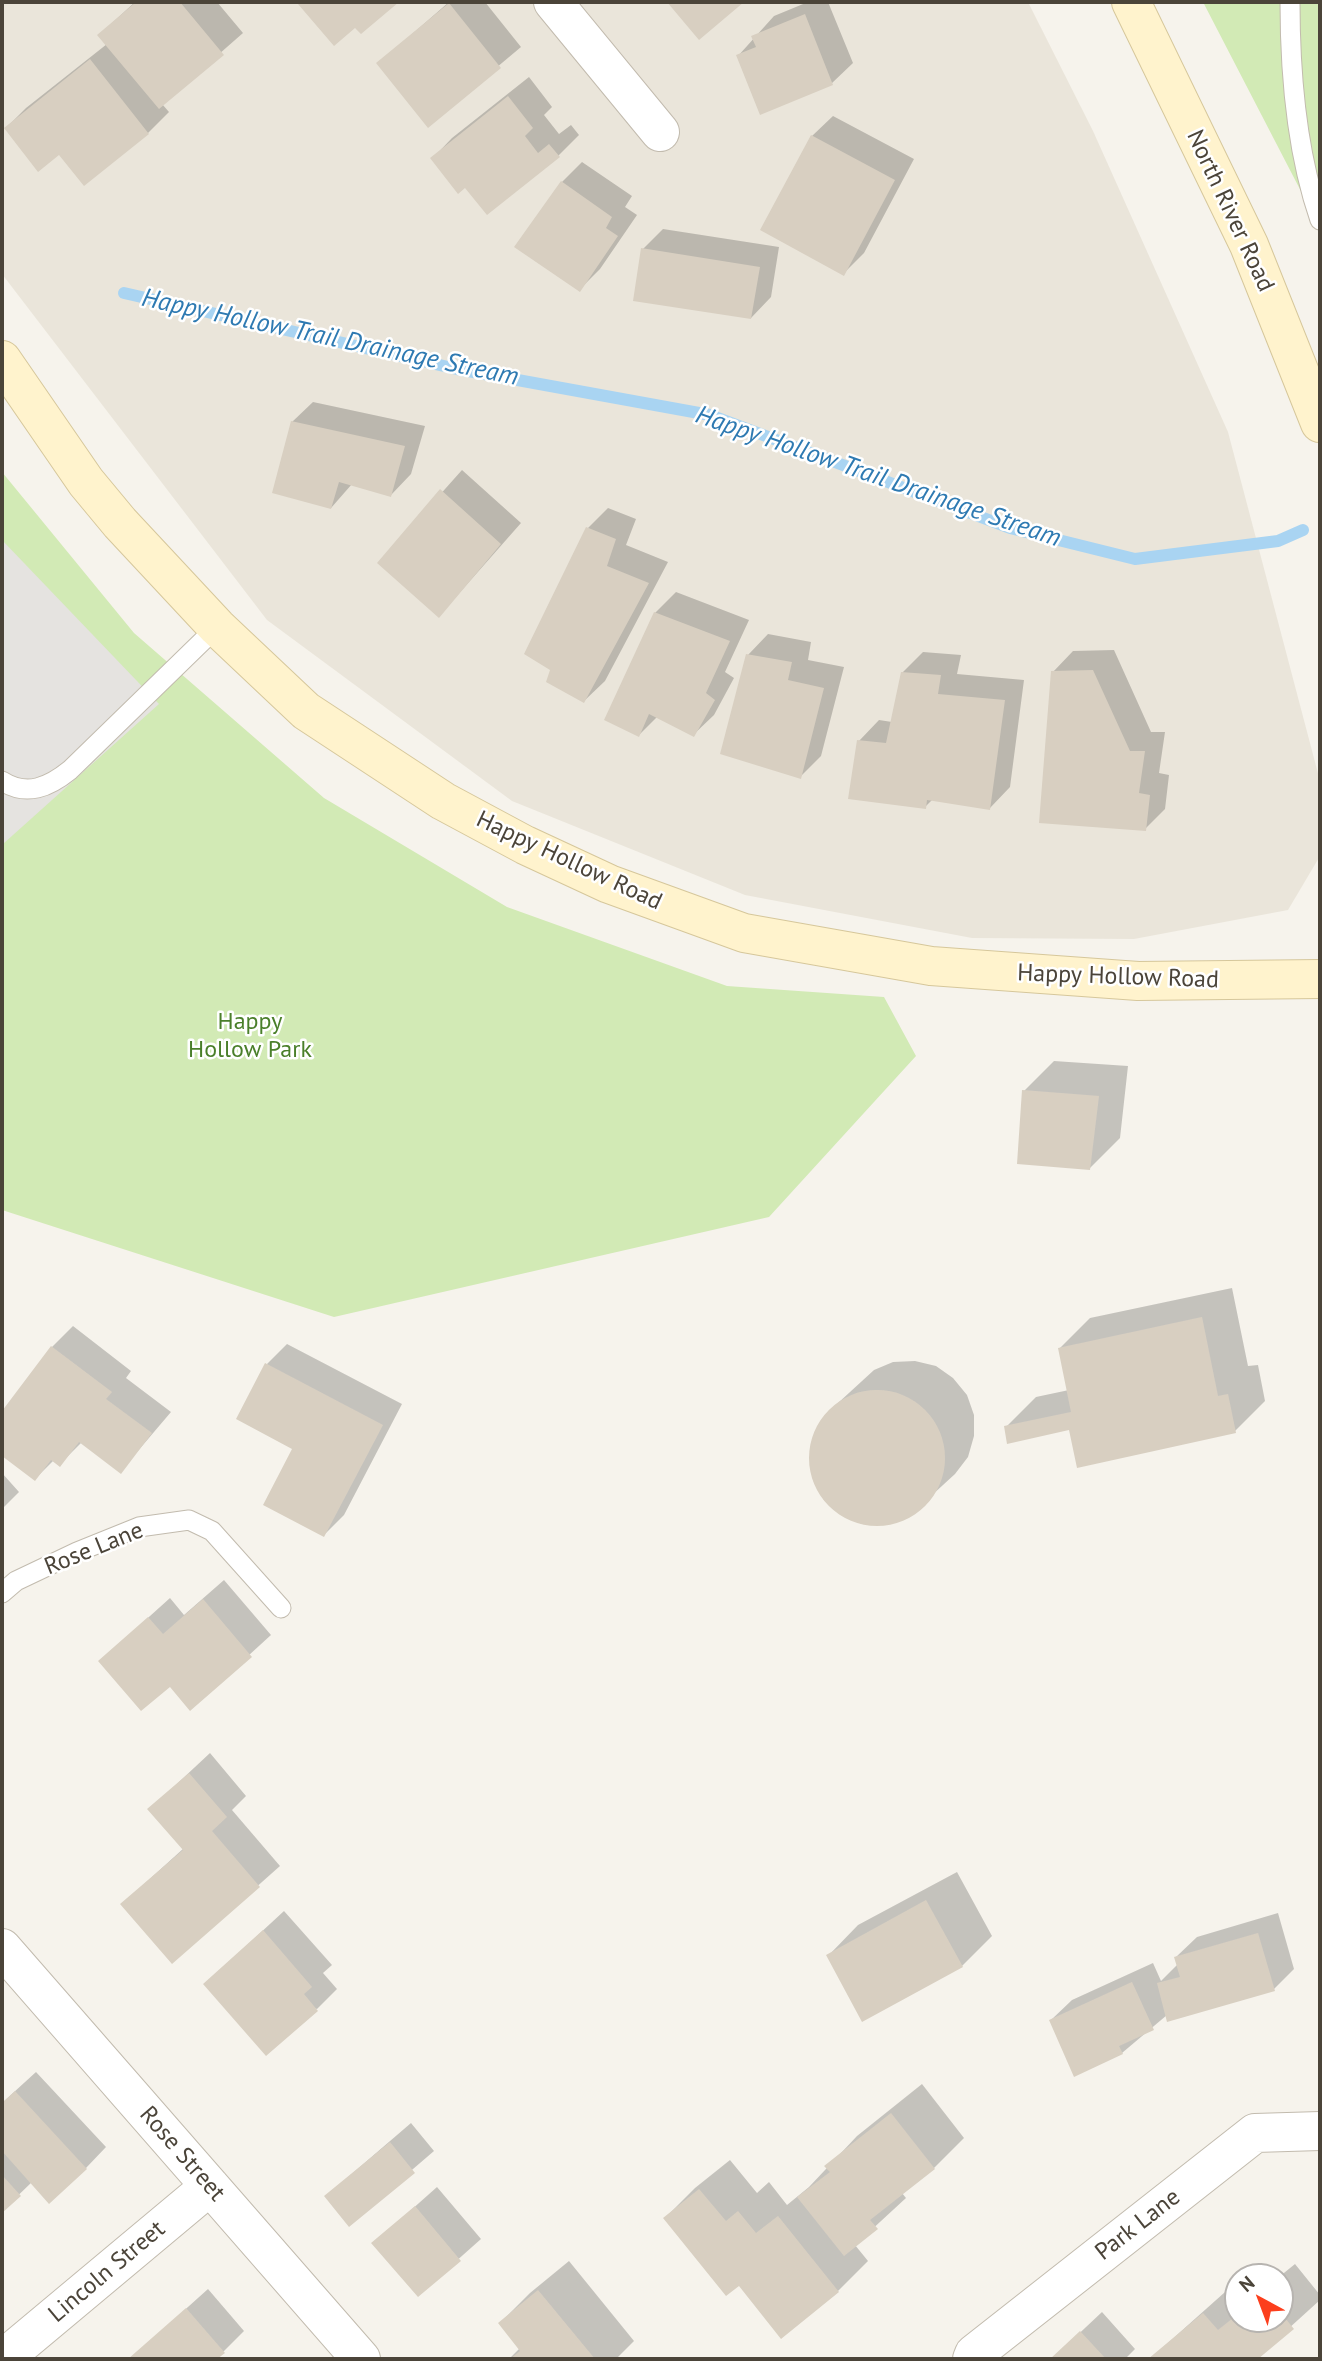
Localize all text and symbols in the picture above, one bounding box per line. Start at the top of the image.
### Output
street label: North River Road [1180,126,1280,296]
water label: Happy Hollow Trail Drainage Stream [139,283,521,393]
water label: Happy Hollow Trail Drainage Stream [691,400,1065,554]
street label: Happy Hollow Road [471,805,667,917]
street label: Happy Hollow Road [1017,959,1219,995]
park label: Happy Hollow Park [188,1008,312,1064]
street label: Rose Lane [40,1516,148,1582]
street label: Rose Street [133,2101,231,2207]
street label: Park Lane [1090,2183,1186,2267]
street label: Lincoln Street [43,2215,171,2329]
north arrow [1224,2263,1294,2333]
text: N [1234,2271,1259,2297]

